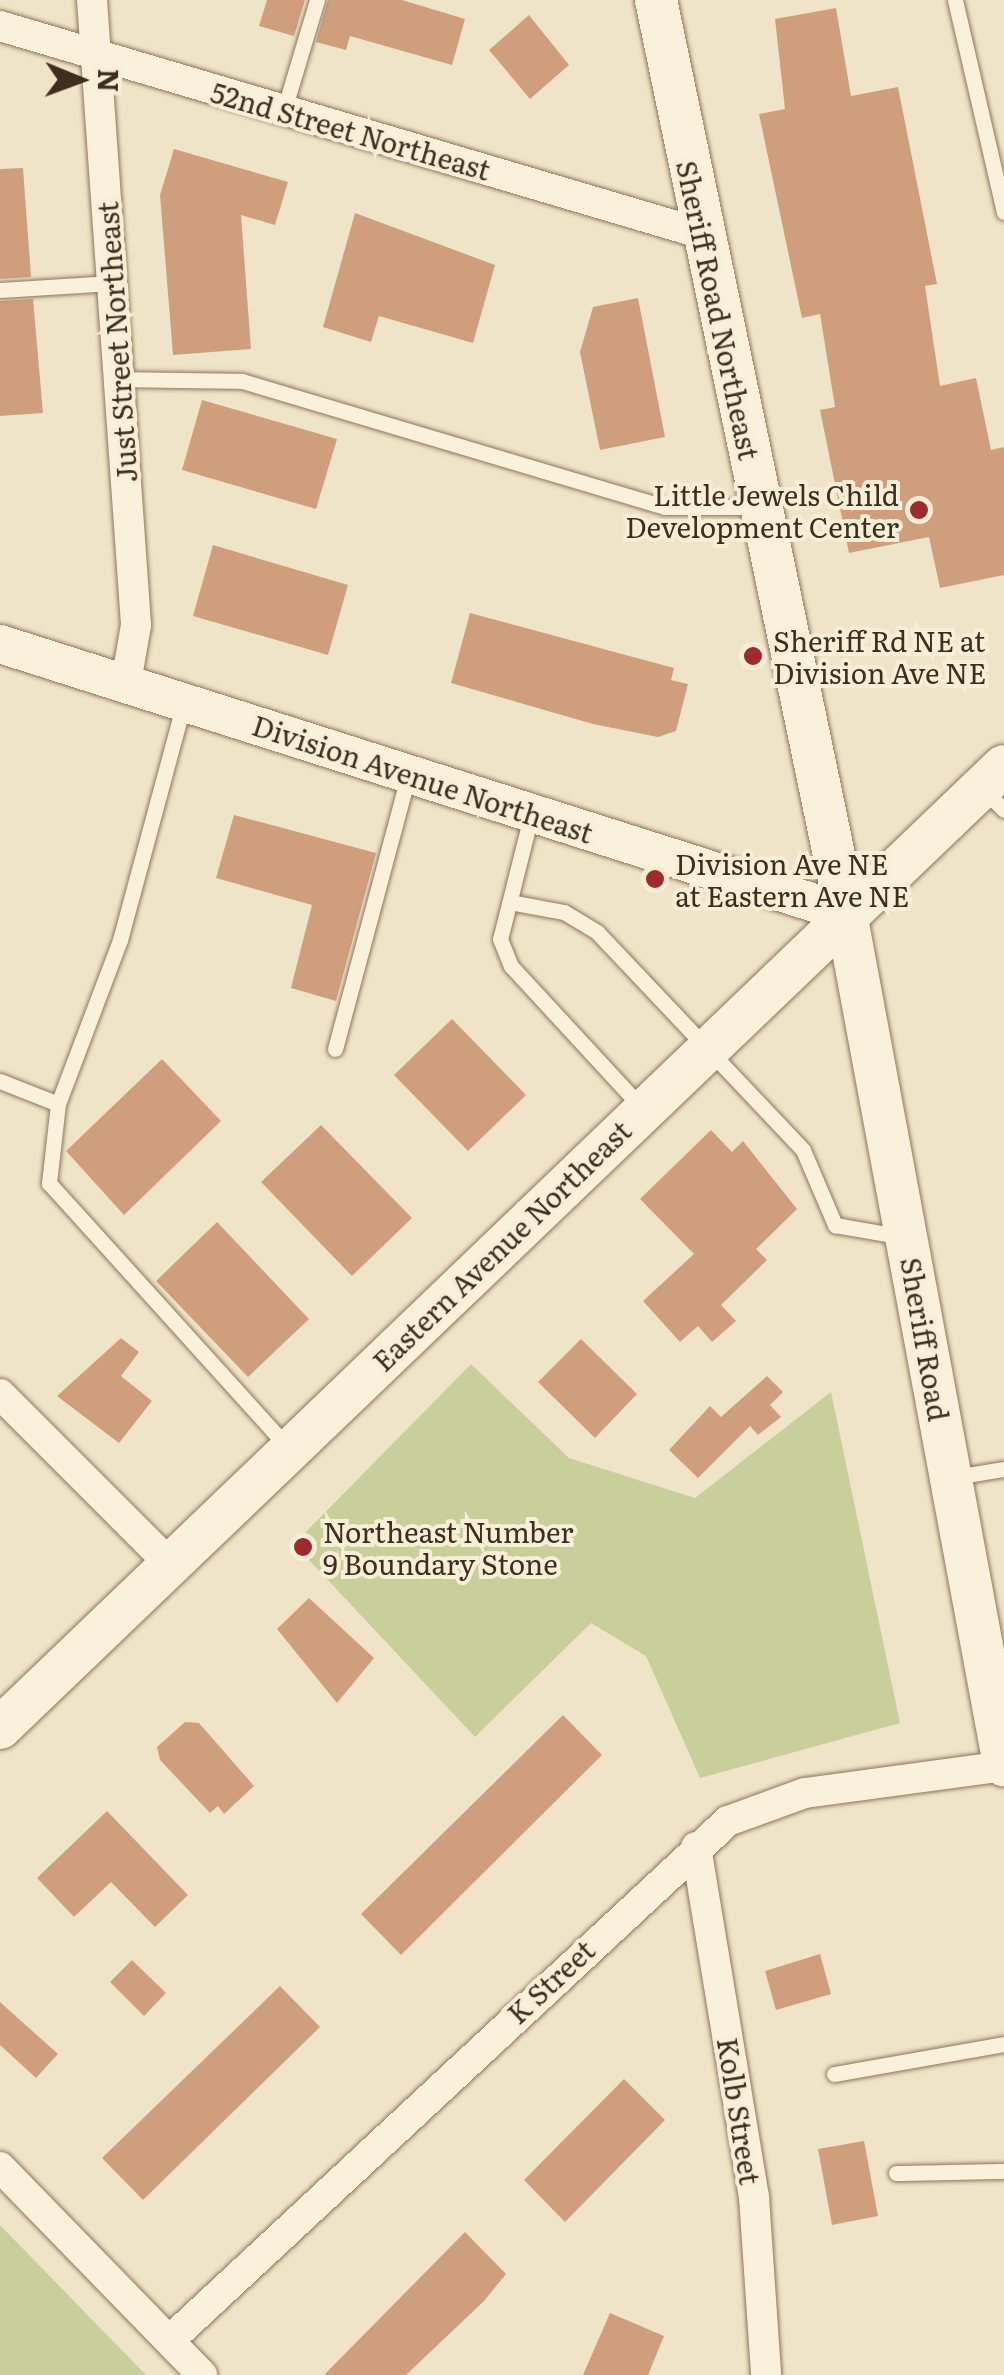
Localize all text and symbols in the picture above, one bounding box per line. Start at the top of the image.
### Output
north arrow [30,30,130,130]
text: N [89,68,131,93]
street label: 52nd Street Northeast [207,74,495,186]
street label: Sheriff Road Northeast [671,157,767,463]
street label: Just Street Northeast [89,200,143,484]
place label: Little Jewels Child Development Center [625,477,899,543]
marker: Little Jewels Child Development Center [908,499,930,521]
place label: Sheriff Rd NE at Division Ave NE [773,623,986,689]
marker: Sheriff Rd NE at Division Ave NE [742,645,764,667]
street label: Division Avenue Northeast [249,707,597,849]
place label: Division Ave NE at Eastern Ave NE [675,846,909,912]
marker: Division Ave NE at Eastern Ave NE [644,868,666,890]
street label: Eastern Avenue Northeast [365,1113,637,1377]
street label: Sheriff Road [895,1255,957,1423]
place label: Northeast Number 9 Boundary Stone [323,1514,573,1580]
marker: Northeast Number 9 Boundary Stone [292,1536,314,1558]
street label: K Street [499,1932,601,2030]
street label: Kolb Street [712,2035,768,2187]

